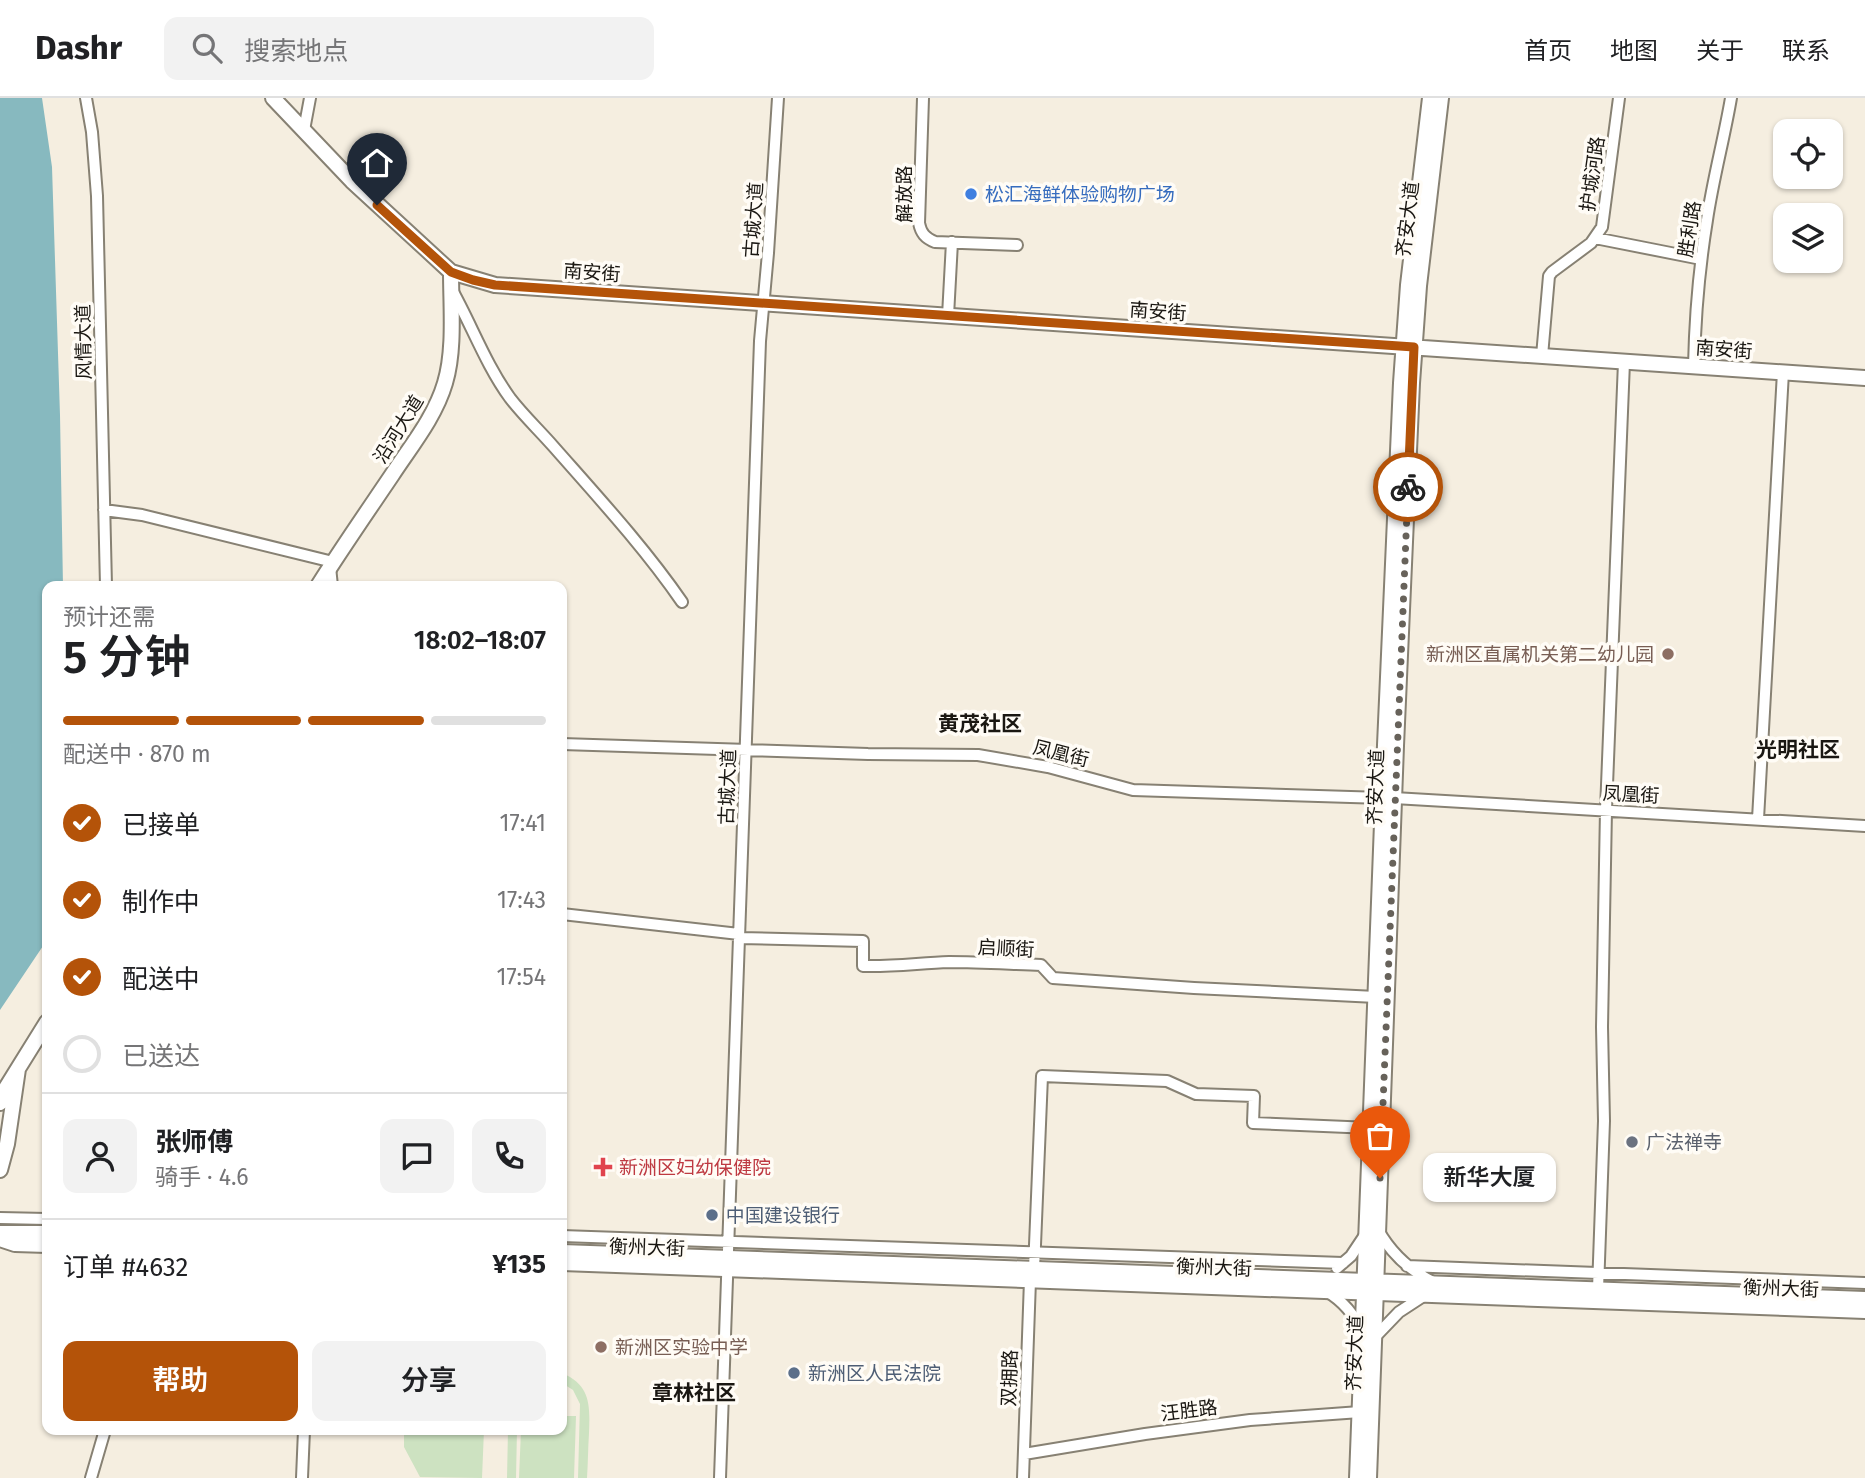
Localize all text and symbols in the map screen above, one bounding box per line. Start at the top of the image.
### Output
search box [164,17,654,80]
text: Dashr [35,28,122,68]
icon: search [188,29,226,67]
text: 搜索地点 [244,36,348,67]
text: 首页 [1524,37,1572,65]
text: 地图 [1610,37,1658,65]
text: 关于 [1696,37,1744,65]
text: 联系 [1782,37,1830,65]
map controls [1773,119,1843,273]
button: locate [1773,119,1843,189]
pin [347,133,407,205]
street label: 护城河路 [1576,135,1609,213]
icon: home [358,144,396,182]
street label: 解放路 [893,165,916,223]
street label: 齐安大道 [1391,180,1424,258]
street label: 古城大道 [739,181,768,259]
place label: 松汇海鲜体验购物广场 [985,183,1175,206]
marker: 松汇海鲜体验购物广场 [963,186,979,202]
street label: 胜利路 [1674,199,1705,259]
button: layers [1773,203,1843,273]
street label: 南安街 [563,259,621,286]
street label: 南安街 [1129,298,1187,325]
street label: 风情大道 [71,304,96,380]
street label: 南安街 [1695,336,1753,363]
street label: 沿河大道 [369,391,428,468]
courier [1373,452,1443,522]
icon: bike [1389,468,1427,506]
text: 预计还需 [63,603,155,631]
text: 18:02–18:07 [414,625,546,656]
text: 5 分钟 [63,630,190,685]
place label: 新洲区直属机关第二幼儿园 [1426,643,1654,666]
marker: 新洲区直属机关第二幼儿园 [1660,646,1676,662]
district label: 黄茂社区 [938,711,1022,737]
street label: 凤凰街 [1030,735,1091,772]
district label: 光明社区 [1756,737,1840,763]
text: 配送中 · 870 m [63,740,211,768]
street label: 古城大道 [715,749,740,825]
street label: 齐安大道 [1363,749,1388,825]
street label: 凤凰街 [1602,782,1660,807]
icon: check [63,804,101,842]
text: 17:41 [500,809,546,837]
text: 已接单 [122,810,200,841]
icon: check [63,881,101,919]
text: 17:43 [497,886,546,914]
text: 制作中 [122,887,200,918]
street label: 启顺街 [977,936,1035,961]
icon: check [63,958,101,996]
text: 17:54 [496,963,546,991]
text: 配送中 [122,964,200,995]
text: 已送达 [122,1041,200,1072]
pin [1350,1106,1410,1178]
icon: bag [1361,1117,1399,1155]
button: person [63,1119,137,1193]
button: chat [380,1119,454,1193]
button: phone [472,1119,546,1193]
text: 张师傅 [155,1127,233,1158]
place label: 广法禅寺 [1646,1131,1722,1154]
marker: 广法禅寺 [1624,1134,1640,1150]
callout: 新华大厦 [1422,1154,1555,1202]
place label: 新洲区妇幼保健院 [619,1156,771,1179]
marker: 新洲区妇幼保健院 [593,1157,613,1177]
text: 骑手 · 4.6 [155,1163,249,1191]
text: 新华大厦 [1444,1163,1536,1191]
place label: 中国建设银行 [726,1204,840,1227]
marker: 中国建设银行 [704,1207,720,1223]
street label: 衡州大街 [609,1235,685,1260]
text: ¥135 [492,1249,546,1280]
text: 订单 #4632 [63,1252,188,1283]
street label: 衡州大街 [1176,1255,1252,1280]
street label: 衡州大街 [1743,1276,1819,1301]
street label: 齐安大道 [1342,1315,1367,1391]
place label: 新洲区实验中学 [615,1336,748,1359]
marker: 新洲区实验中学 [593,1339,609,1355]
button: 帮助 [63,1341,298,1421]
button: 分享 [312,1341,546,1421]
street label: 双拥路 [997,1349,1022,1407]
place label: 新洲区人民法院 [808,1362,941,1385]
marker: 新洲区人民法院 [786,1365,802,1381]
district label: 章林社区 [652,1380,736,1406]
street label: 汪胜路 [1159,1396,1219,1425]

